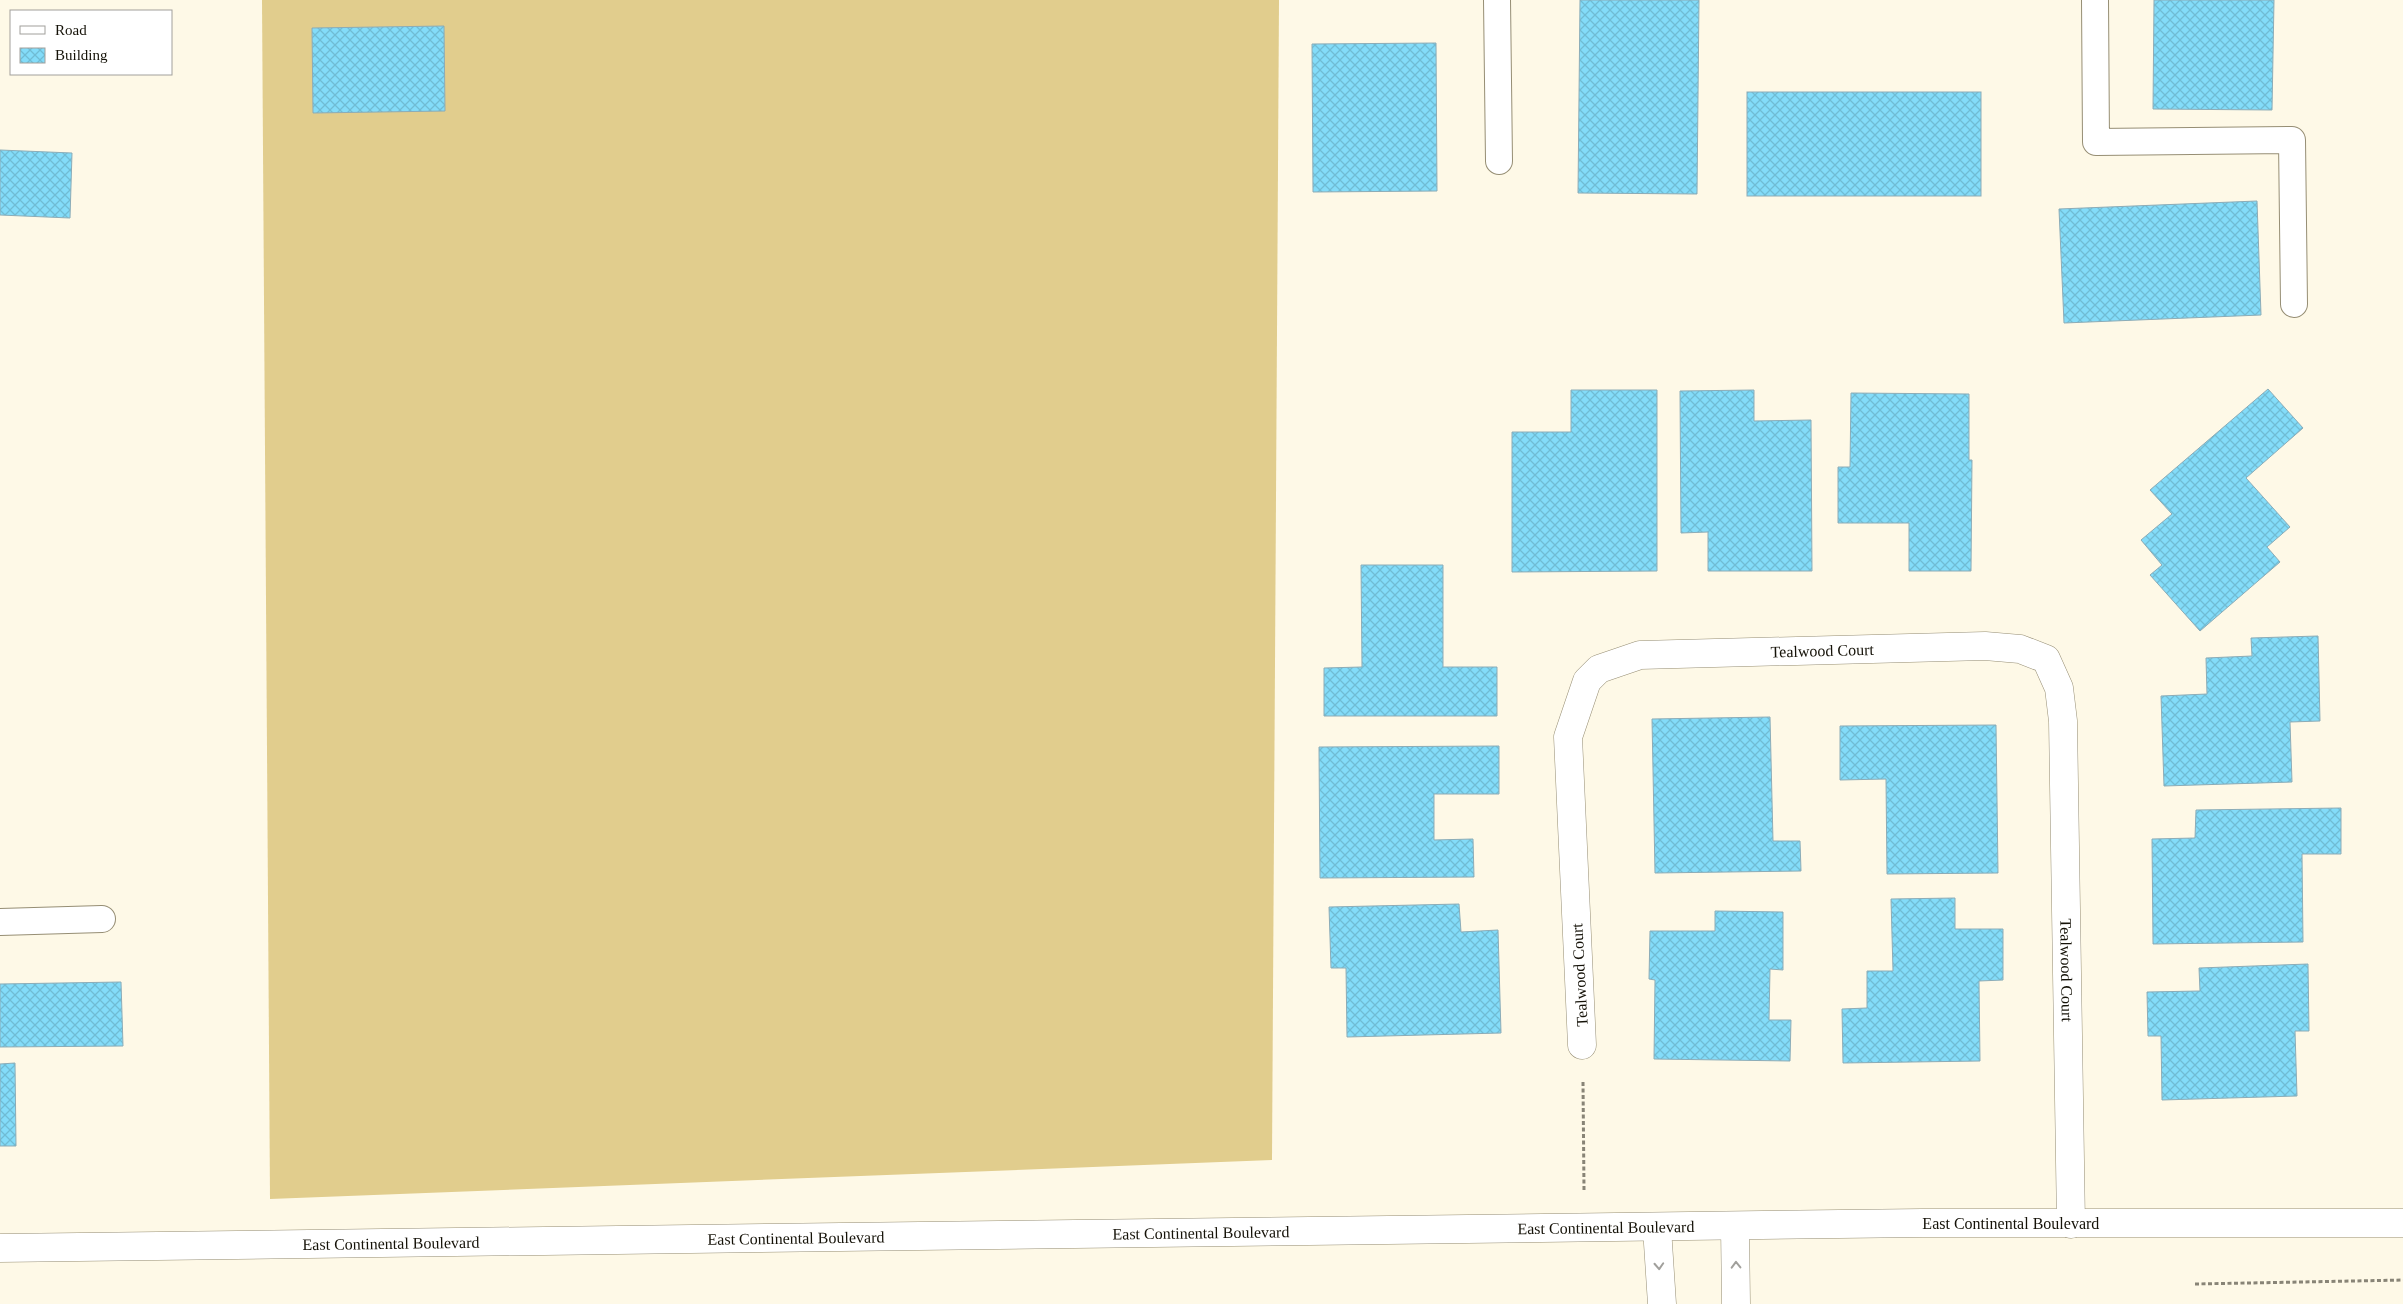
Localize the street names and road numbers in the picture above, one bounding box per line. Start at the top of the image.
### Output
street label: Tealwood Court [1770,641,1875,661]
street label: Tealwood Court [2057,918,2076,1022]
street label: Tealwood Court [1568,922,1591,1027]
street label: East Continental Boulevard [1922,1215,2099,1232]
street label: East Continental Boulevard [1517,1218,1694,1237]
street label: East Continental Boulevard [1112,1223,1289,1243]
street label: East Continental Boulevard [707,1228,885,1248]
street label: East Continental Boulevard [302,1234,480,1253]

